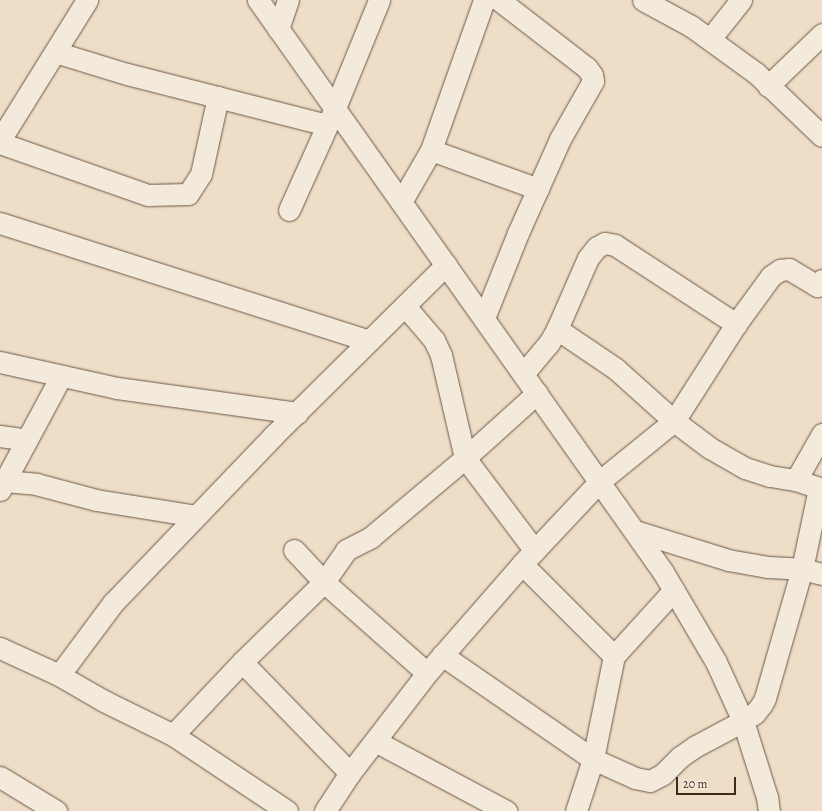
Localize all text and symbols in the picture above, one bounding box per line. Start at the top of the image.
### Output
scale bar [678,769,738,795]
text: 20 m [683,776,707,792]

